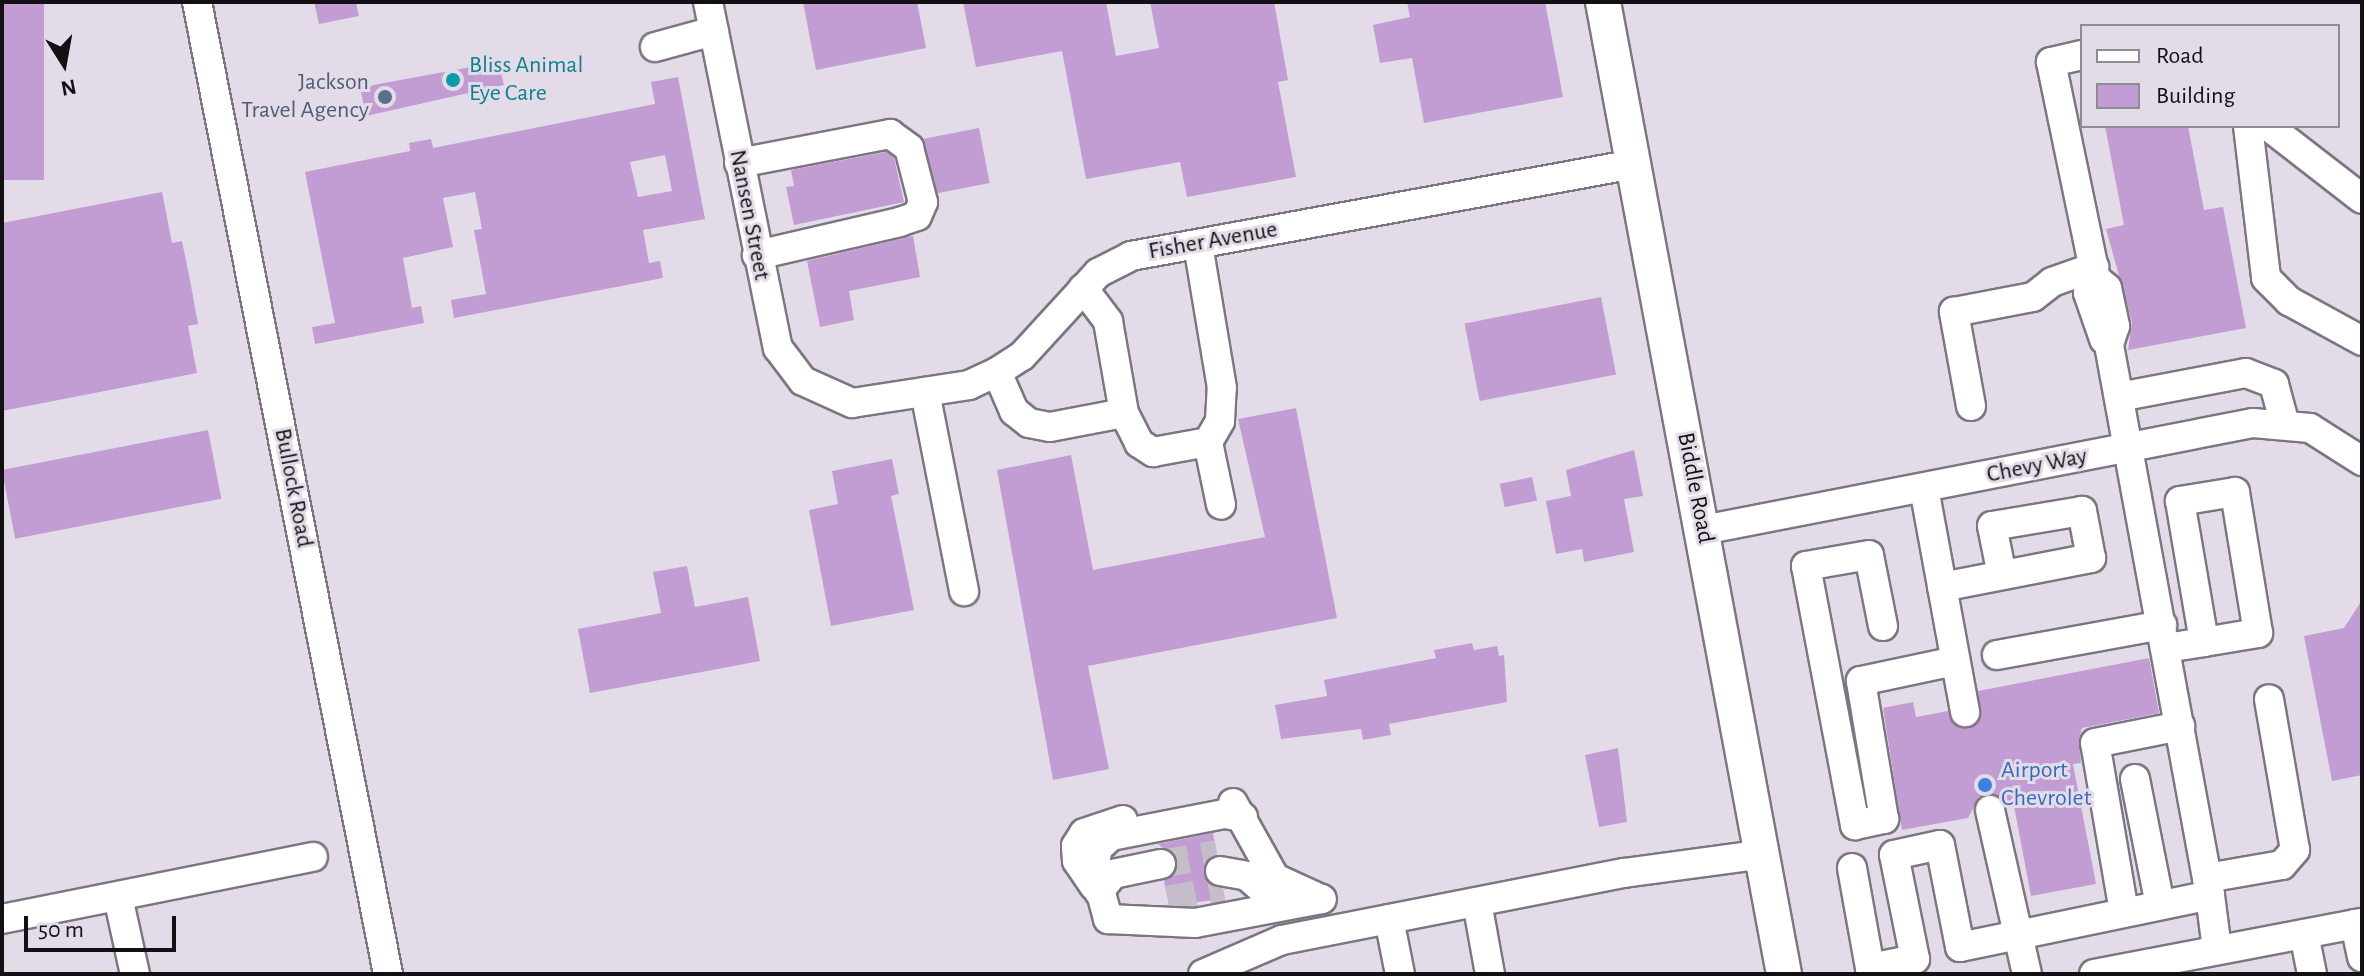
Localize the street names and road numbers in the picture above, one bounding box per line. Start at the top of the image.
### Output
street label: Nansen Street [722,148,776,282]
street label: Fisher Avenue [1146,216,1280,266]
street label: Bullock Road [267,426,319,550]
street label: Biddle Road [1670,430,1720,546]
street label: Chevy Way [1984,442,2090,490]

